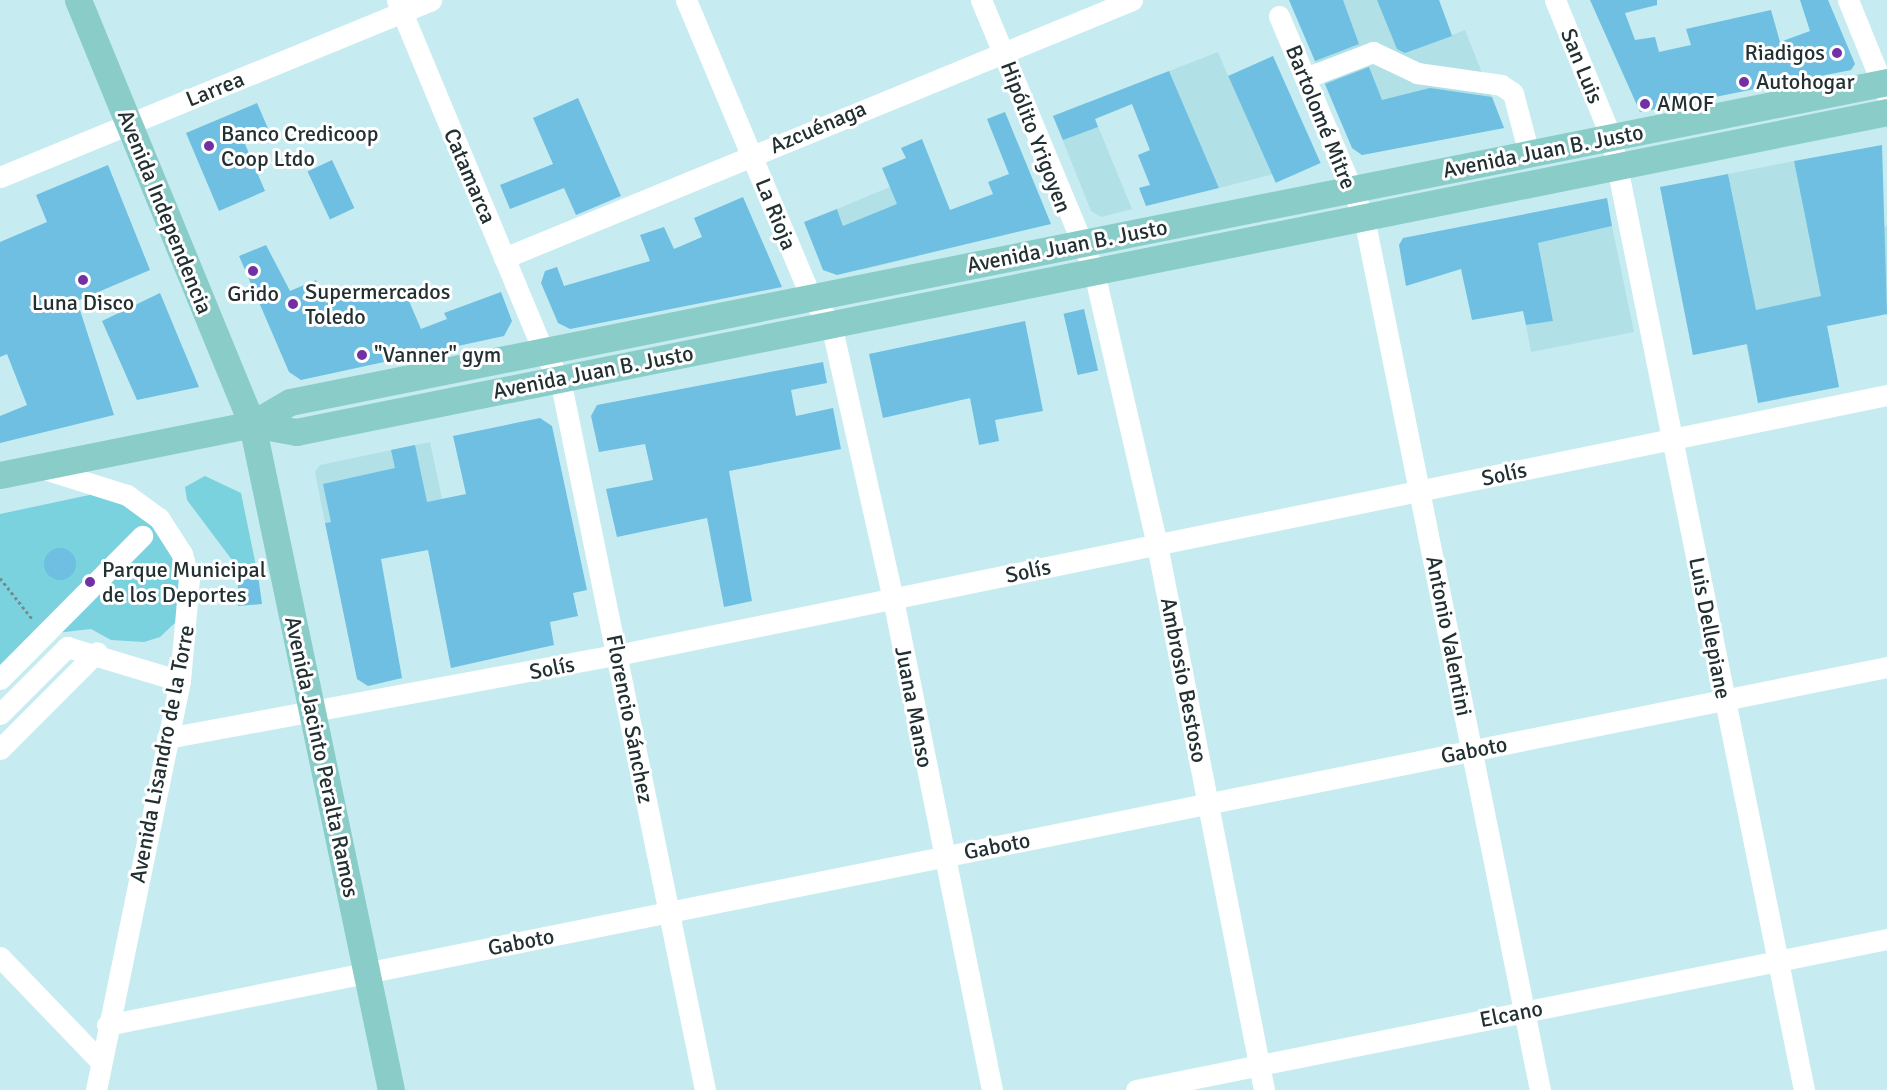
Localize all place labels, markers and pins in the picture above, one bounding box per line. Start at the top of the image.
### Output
place label: Riadigos [1745,40,1825,66]
marker: Riadigos [1830,46,1844,60]
place label: Autohogar [1756,69,1854,95]
marker: Autohogar [1737,75,1751,89]
place label: AMOF [1657,91,1714,117]
marker: AMOF [1638,97,1652,111]
place label: Banco Credicoop Coop Ltdo [221,120,378,172]
marker: Banco Credicoop Coop Ltdo [202,139,216,153]
marker: Grido [246,264,260,278]
marker: Luna Disco [76,273,90,287]
place label: Supermercados Toledo [305,278,450,330]
place label: Grido [227,281,279,307]
place label: Luna Disco [32,290,134,316]
marker: Supermercados Toledo [286,297,300,311]
place label: "Vanner" gym [374,342,501,368]
marker: "Vanner" gym [355,348,369,362]
place label: Parque Municipal de los Deportes [102,556,266,608]
marker: Parque Municipal de los Deportes [83,575,97,589]

